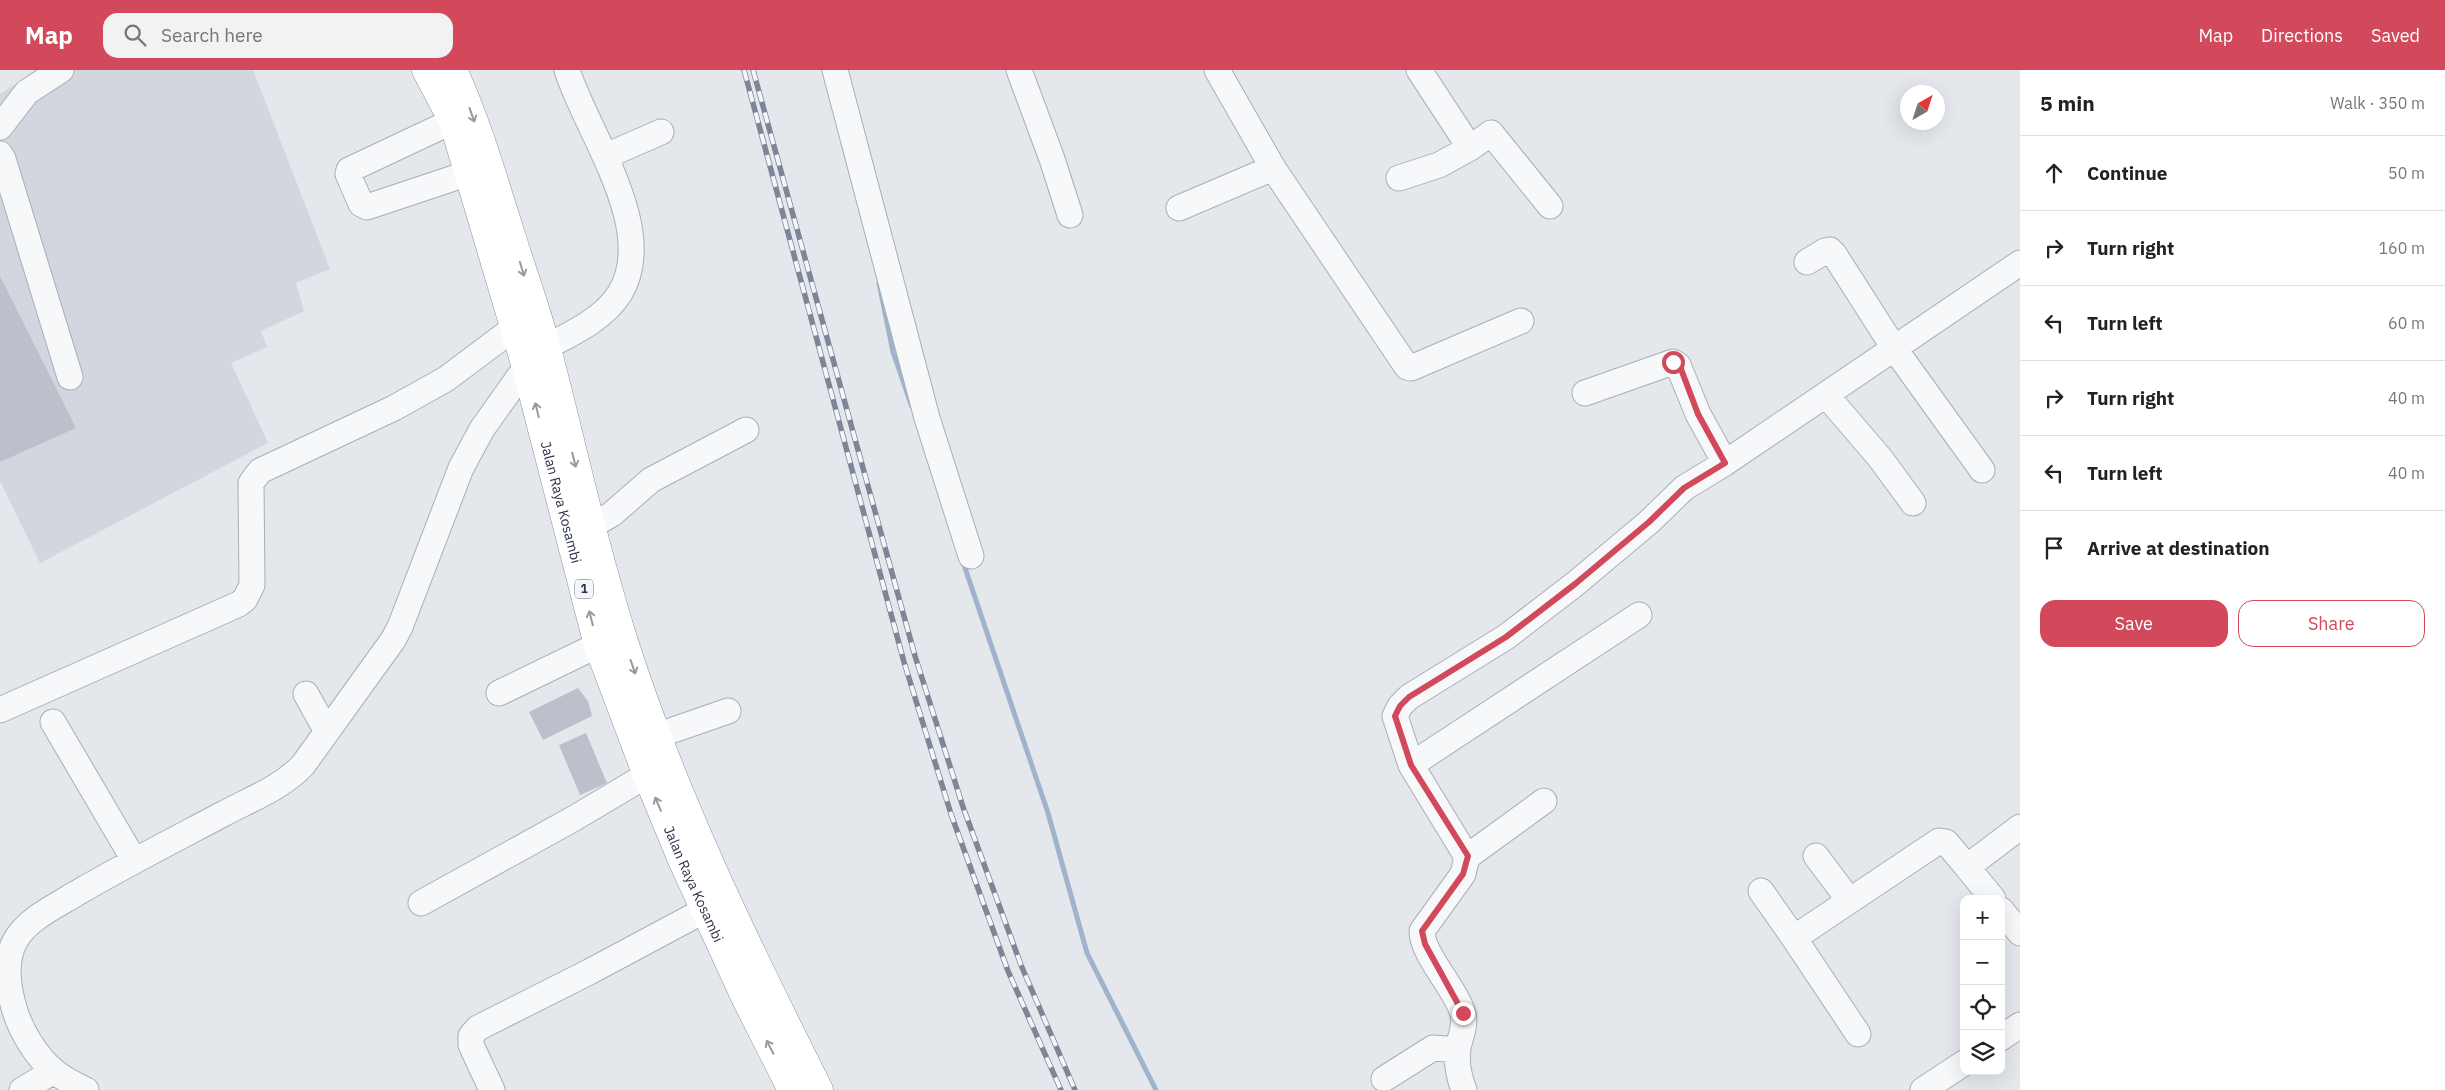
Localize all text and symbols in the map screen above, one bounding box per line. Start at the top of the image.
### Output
search box [103,13,453,58]
text: Map [25,19,73,51]
icon: search [121,21,149,49]
text: Search here [161,23,263,47]
text: Map [2198,24,2233,47]
text: Directions [2261,24,2343,47]
text: Saved [2371,24,2420,47]
north arrow [1900,85,1945,130]
text: 5 min [2040,89,2095,117]
text: Walk · 350 m [2330,93,2425,113]
one-way arrow [468,106,477,122]
icon: ahead [2040,159,2068,187]
text: Continue [2087,161,2167,185]
text: 50 m [2388,163,2425,183]
icon: right [2040,234,2068,262]
text: Turn right [2087,236,2174,260]
text: 160 m [2378,238,2425,258]
one-way arrow [517,261,527,277]
icon: left [2040,309,2068,337]
text: Turn left [2087,311,2163,335]
text: 60 m [2388,313,2425,333]
route start [1662,351,1685,374]
icon: right [2040,384,2068,412]
text: Turn right [2087,386,2174,410]
text: 40 m [2388,388,2425,408]
one-way arrow [532,402,542,418]
street label: Jalan Raya Kosambi [537,439,585,565]
one-way arrow [570,451,580,467]
icon: left [2040,459,2068,487]
text: Turn left [2087,461,2163,485]
text: 40 m [2388,463,2425,483]
icon: arrive [2040,534,2068,562]
text: Arrive at destination [2087,536,2270,560]
road number: 1 [575,579,593,598]
button: Save [2040,600,2228,647]
button: Share [2238,600,2425,647]
one-way arrow [586,611,595,627]
one-way arrow [629,658,638,674]
one-way arrow [653,797,663,812]
street label: Jalan Raya Kosambi [660,823,728,945]
map controls [1960,895,2005,1075]
button: + [1960,895,2005,940]
button: − [1960,940,2005,985]
button: locate [1960,985,2005,1030]
route end [1452,1002,1475,1025]
button: layers [1960,1030,2005,1075]
one-way arrow [765,1039,775,1054]

